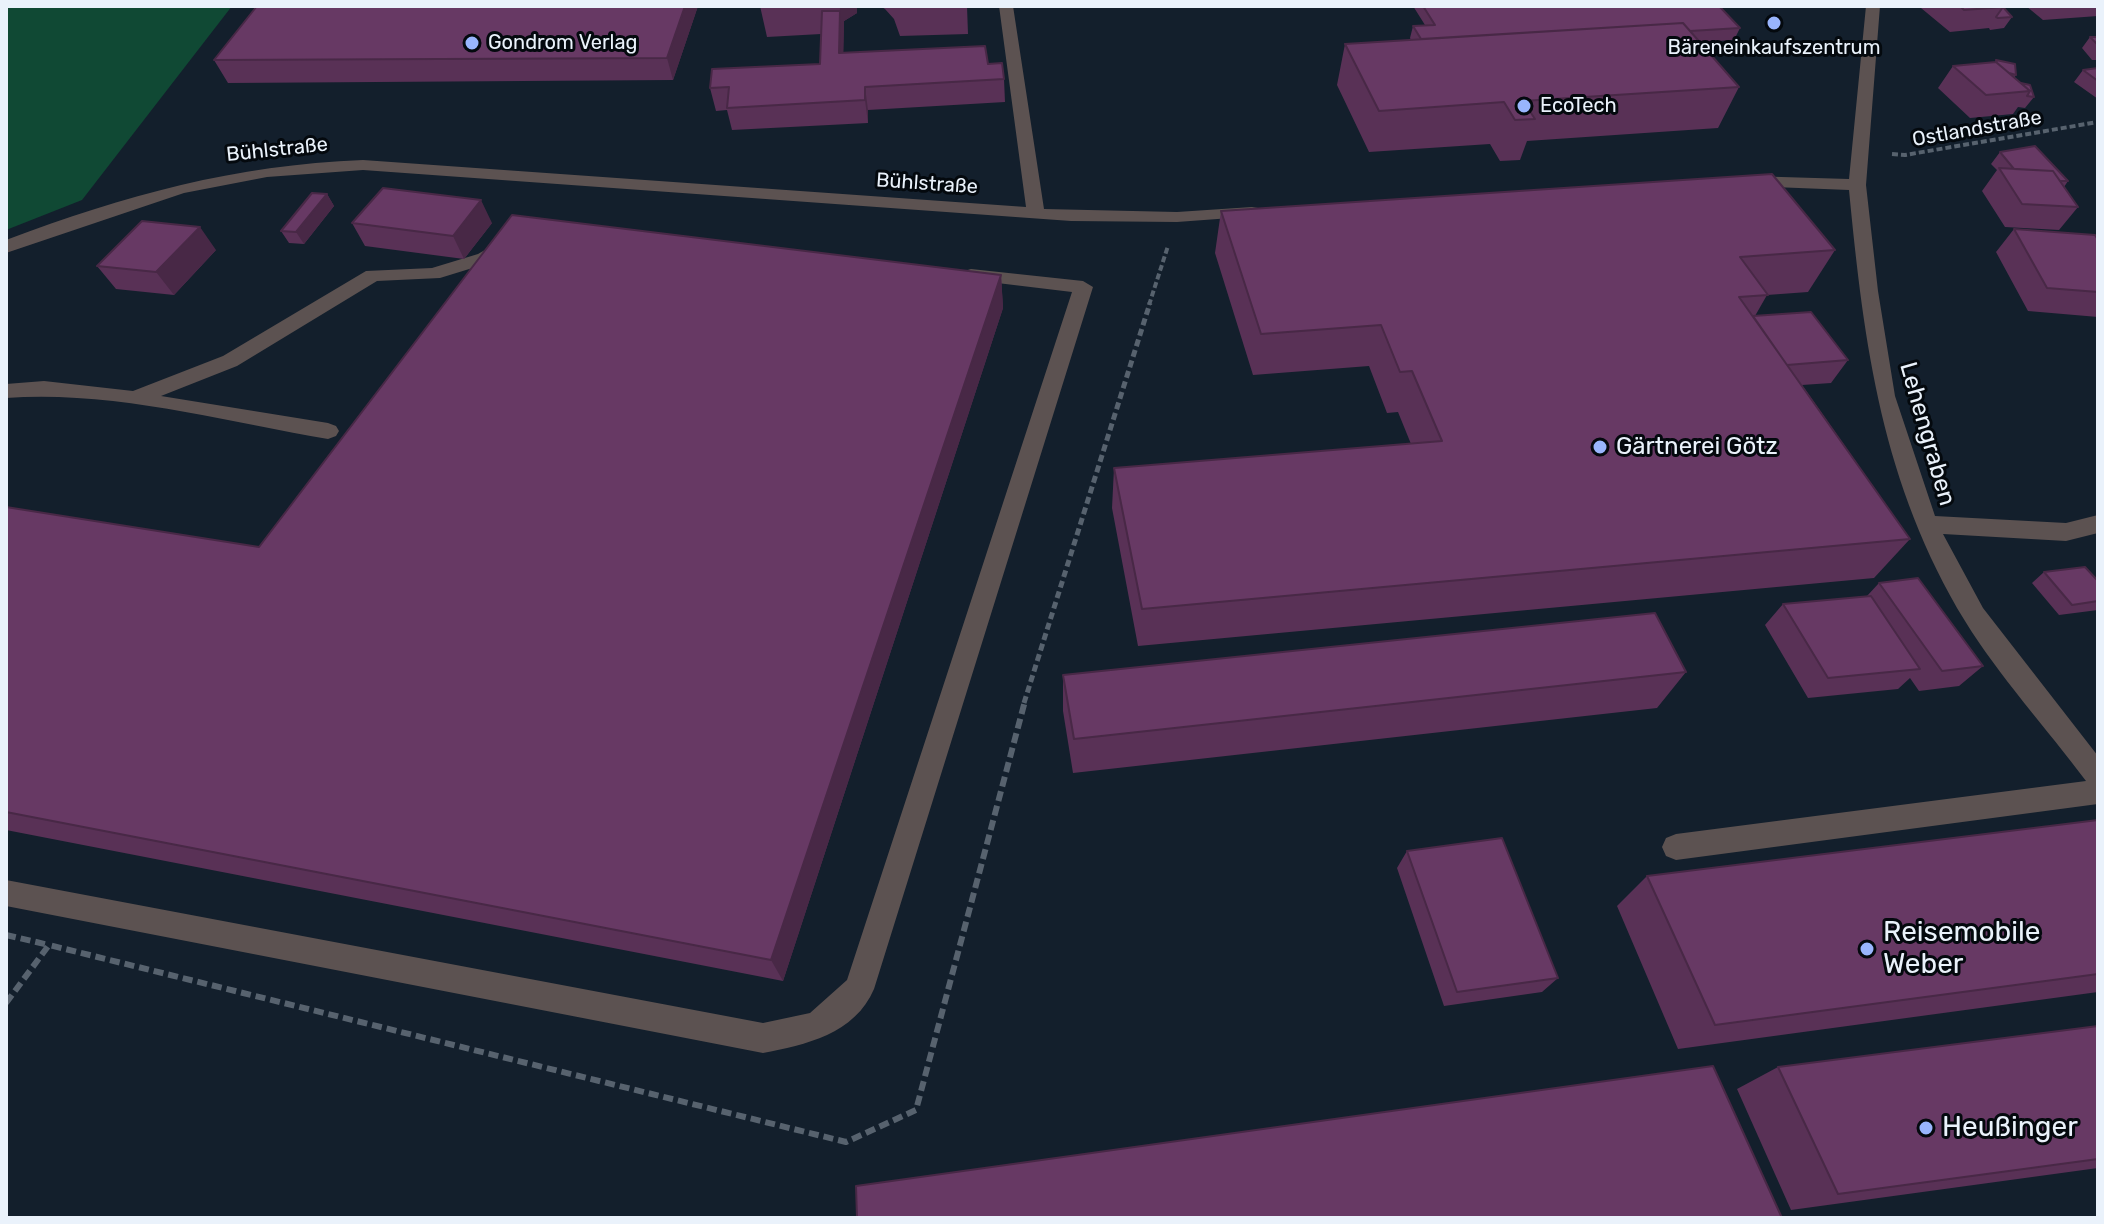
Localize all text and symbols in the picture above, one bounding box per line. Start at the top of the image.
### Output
marker: Bäreneinkaufszentrum [1765,14,1783,32]
place label: Gondrom Verlag [488,31,637,55]
marker: Gondrom Verlag [463,34,481,52]
place label: Bäreneinkaufszentrum [1668,36,1880,60]
place label: EcoTech [1540,94,1617,118]
marker: EcoTech [1515,97,1533,115]
street label: Ostlandstraße [1910,106,2044,152]
street label: Bühlstraße [225,133,329,167]
street label: Bühlstraße [875,168,979,200]
street label: Lehengraben [1893,359,1961,509]
place label: Gärtnerei Götz [1616,433,1778,461]
marker: Gärtnerei Götz [1591,438,1609,456]
place label: Reisemobile Weber [1883,916,2040,982]
marker: Reisemobile Weber [1858,940,1876,958]
place label: Heußinger [1942,1111,2078,1145]
marker: Heußinger [1917,1119,1935,1137]

